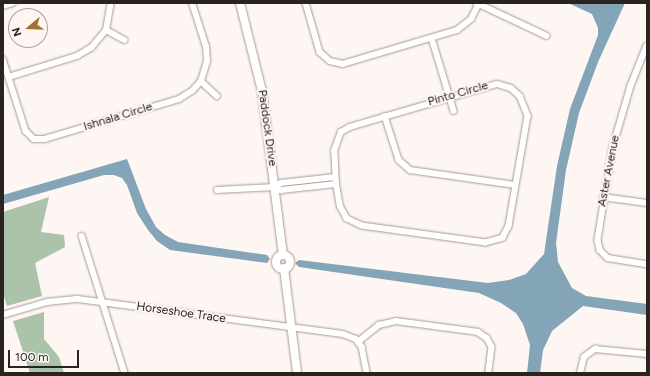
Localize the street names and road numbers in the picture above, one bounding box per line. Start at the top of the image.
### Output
street label: Pinto Circle [426,79,490,109]
street label: Paddock Drive [255,89,279,167]
street label: Ishnala Circle [82,100,154,134]
street label: Aster Avenue [595,134,623,208]
street label: Horseshoe Trace [135,300,227,326]

